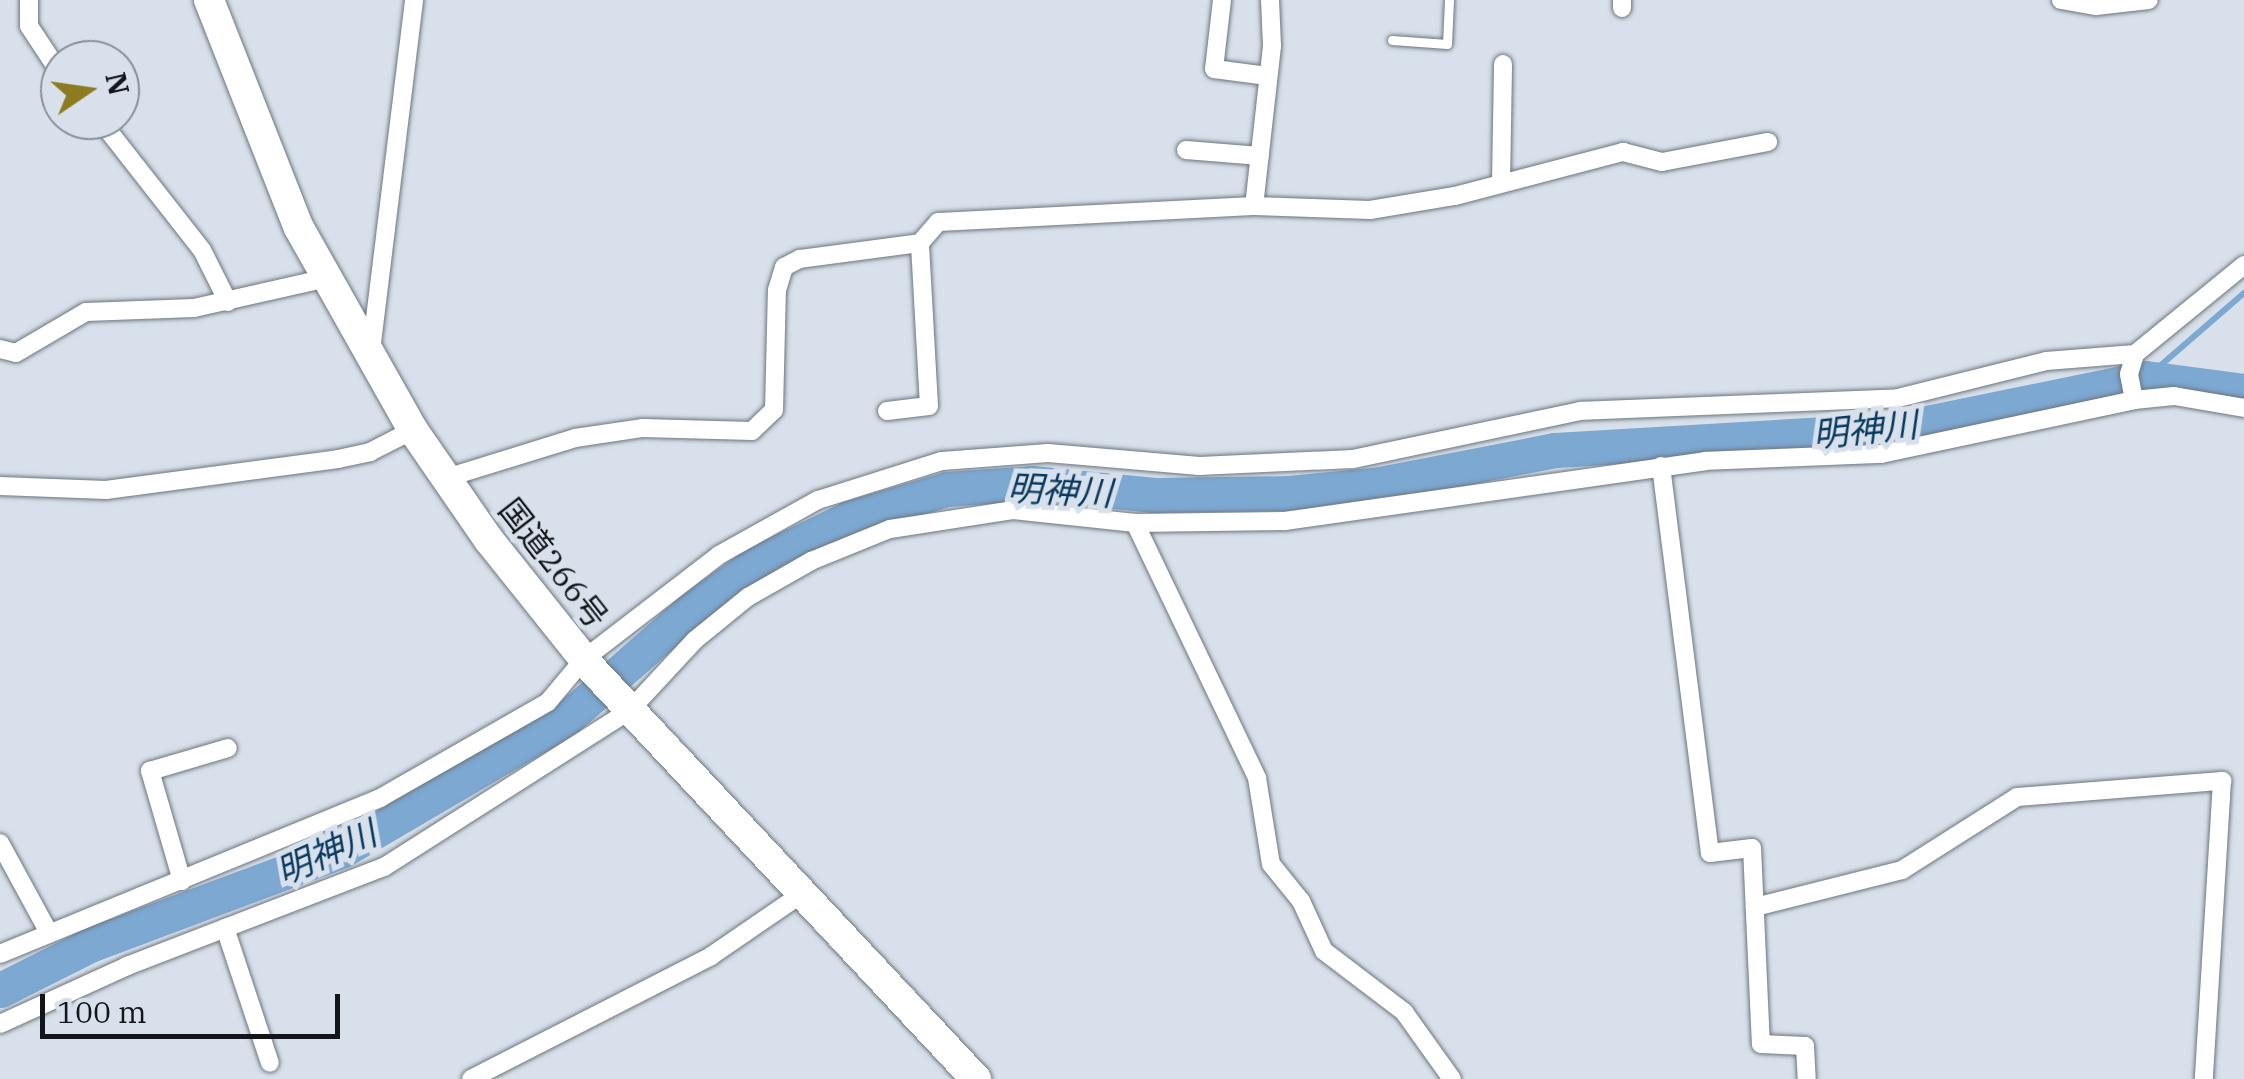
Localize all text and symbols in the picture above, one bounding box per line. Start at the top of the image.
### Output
north arrow [40,40,140,140]
text: N [97,69,138,99]
water label: 明神川 [1811,403,1919,455]
water label: 明神川 [1006,466,1114,514]
street label: 国道266号 [492,491,616,635]
water label: 明神川 [269,811,383,893]
scale bar [45,974,345,1036]
text: 100 m [57,992,147,1031]

